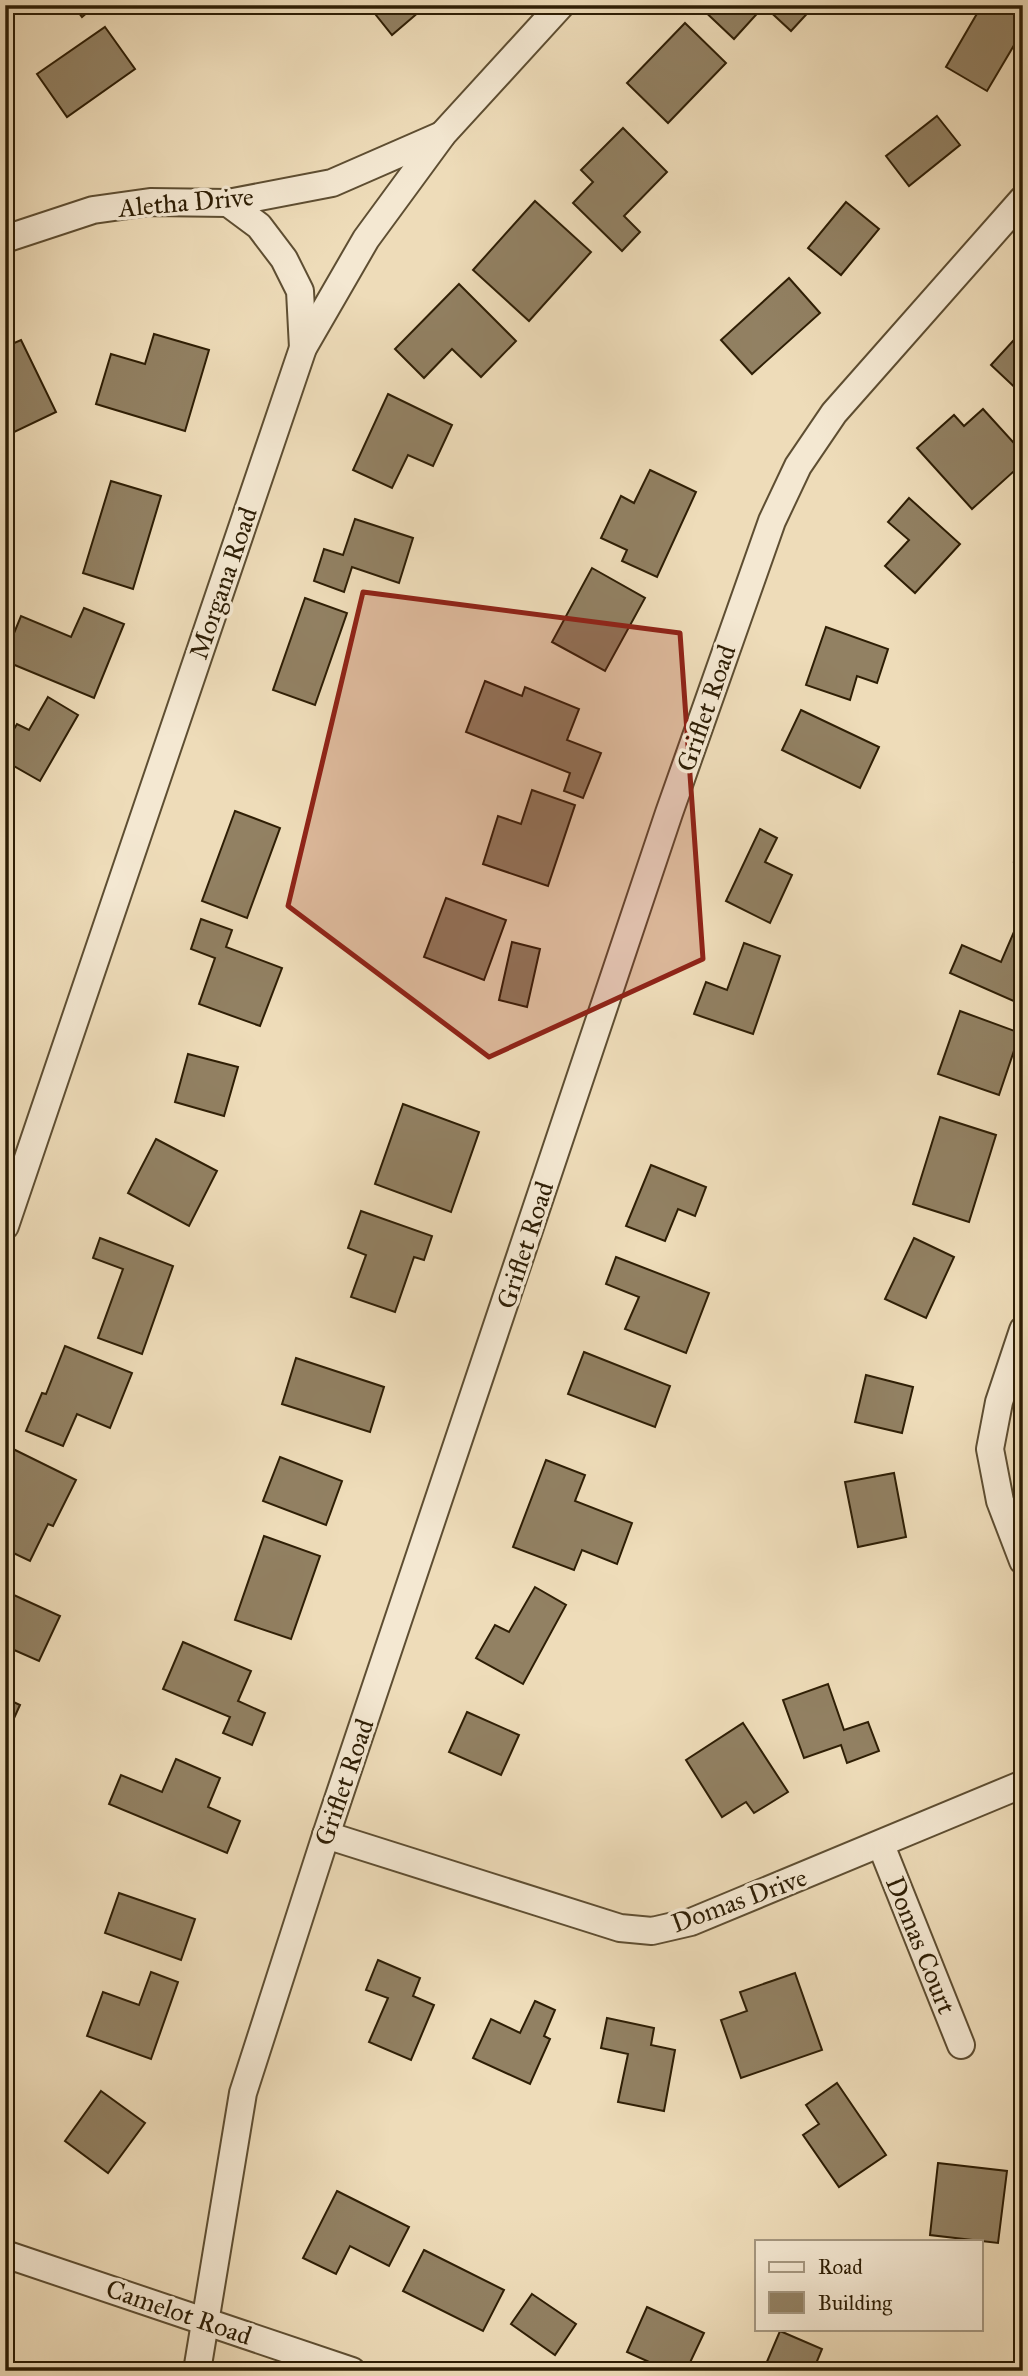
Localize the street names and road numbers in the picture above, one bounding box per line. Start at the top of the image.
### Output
street label: Aletha Drive [116,180,255,224]
street label: Morgana Road [182,503,264,663]
street label: Griflet Road [669,641,743,775]
street label: Griflet Road [489,1177,561,1313]
street label: Griflet Road [307,1715,381,1849]
street label: Domas Drive [667,1861,811,1939]
street label: Domas Court [879,1872,963,2018]
street label: Camelot Road [102,2272,256,2352]

